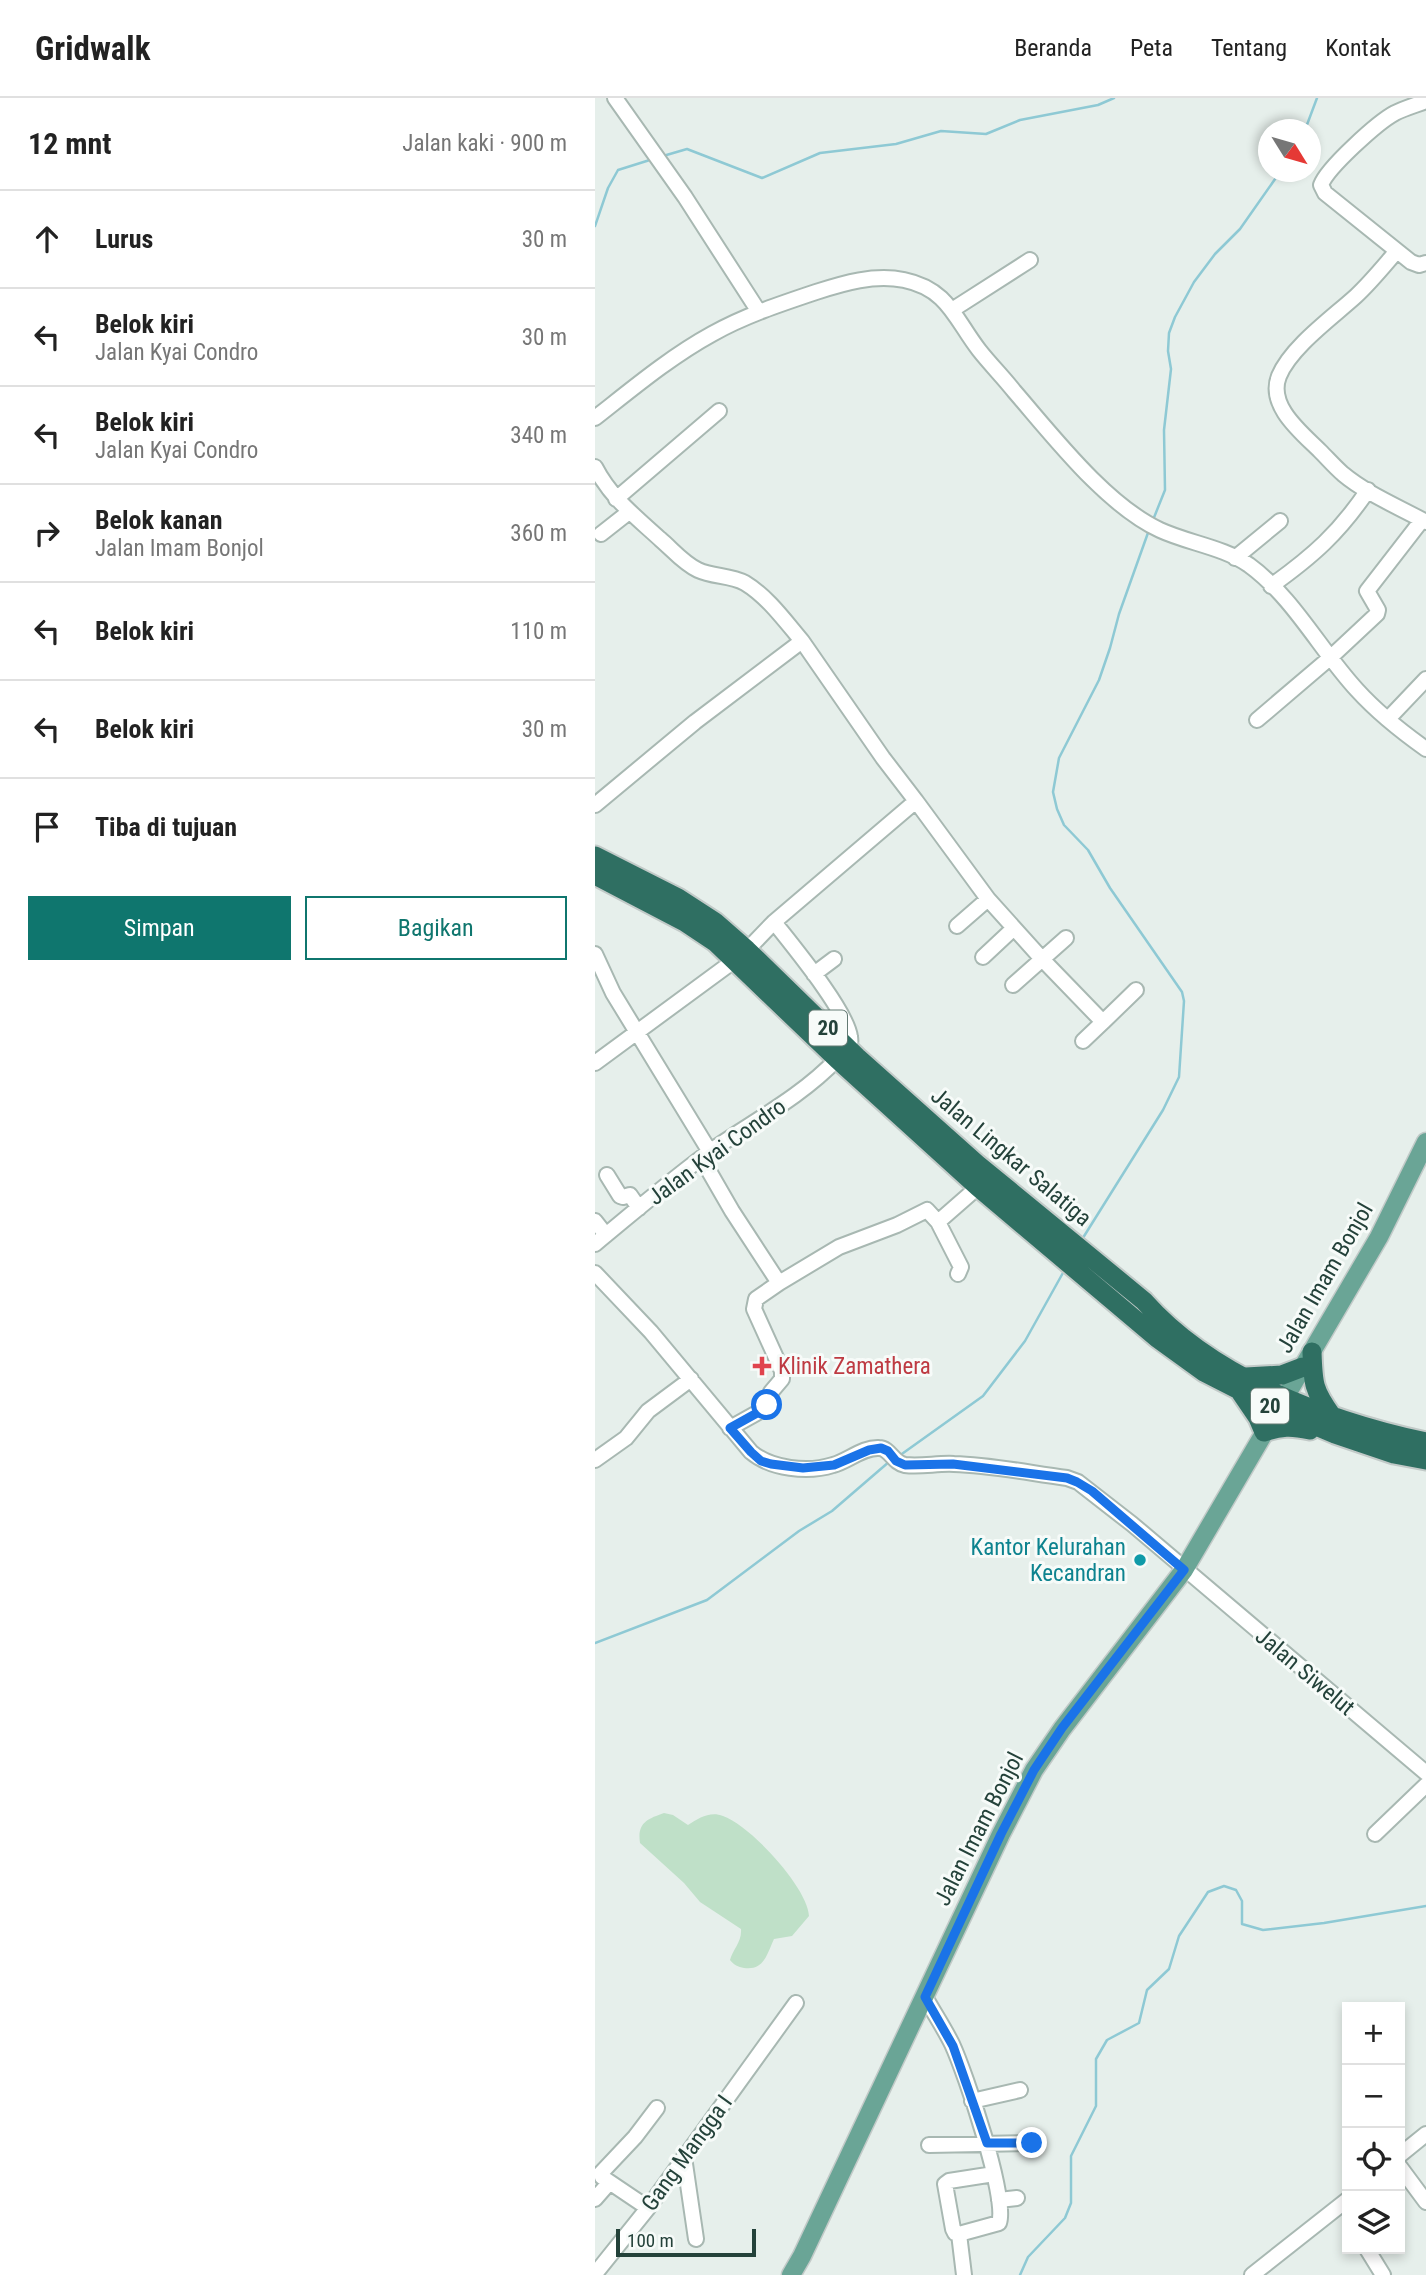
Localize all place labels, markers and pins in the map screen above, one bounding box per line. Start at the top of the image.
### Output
place label: Klinik Zamathera [778,1353,931,1380]
marker: Klinik Zamathera [752,1356,772,1376]
place label: Kantor Kelurahan Kecandran [971,1534,1126,1587]
marker: Kantor Kelurahan Kecandran [1132,1552,1148,1568]

